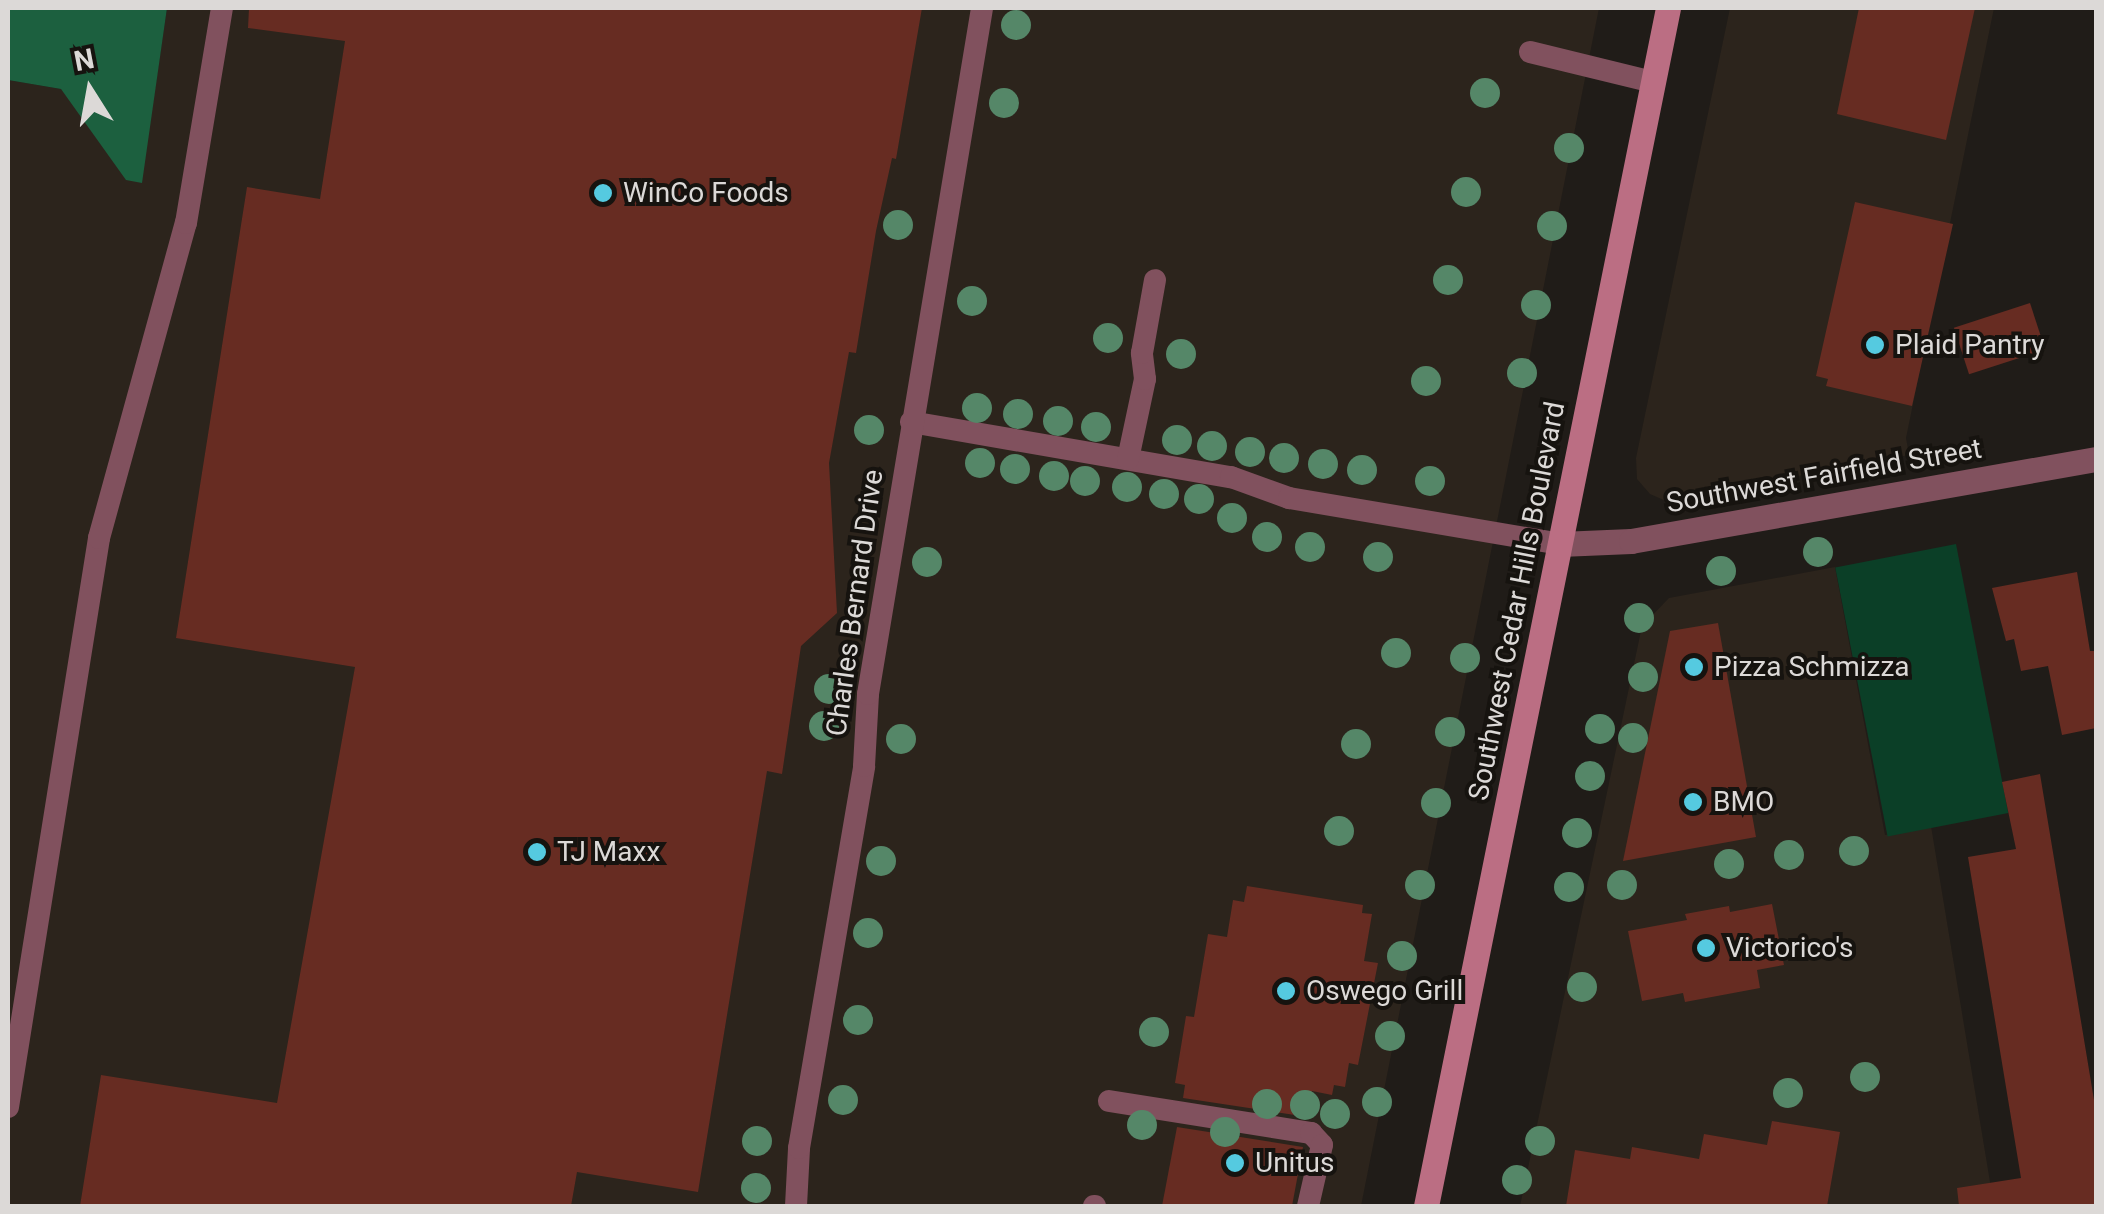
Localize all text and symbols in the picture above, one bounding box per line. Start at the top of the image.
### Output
north arrow [40,40,140,140]
text: N [71,42,97,78]
place label: WinCo Foods [623,176,789,210]
marker: WinCo Foods [592,182,614,204]
place label: Plaid Pantry [1895,328,2045,362]
marker: Plaid Pantry [1864,334,1886,356]
street label: Southwest Cedar Hills Boulevard [1462,399,1572,803]
street label: Southwest Fairfield Street [1664,432,1984,520]
street label: Charles Bernard Drive [820,468,890,738]
place label: Pizza Schmizza [1714,650,1910,684]
marker: Pizza Schmizza [1683,656,1705,678]
place label: BMO [1713,785,1774,819]
marker: BMO [1682,791,1704,813]
place label: TJ Maxx [557,835,660,869]
marker: TJ Maxx [526,841,548,863]
place label: Victorico's [1726,931,1853,965]
marker: Victorico's [1695,937,1717,959]
place label: Oswego Grill [1306,974,1463,1008]
marker: Oswego Grill [1275,980,1297,1002]
place label: Unitus [1255,1146,1334,1180]
marker: Unitus [1224,1152,1246,1174]

